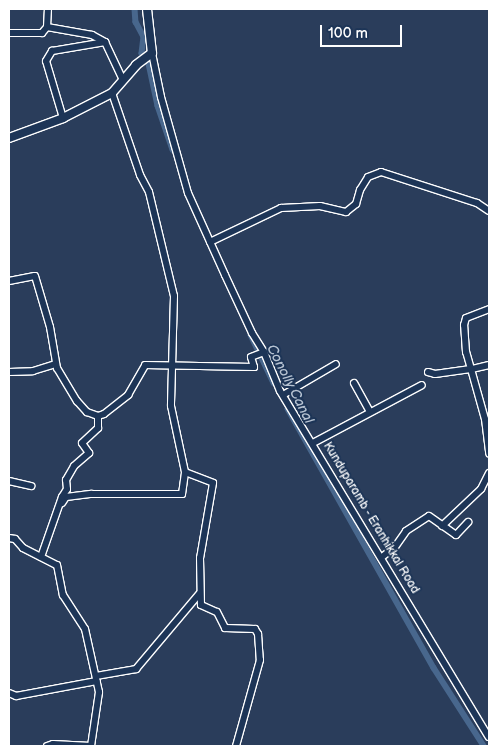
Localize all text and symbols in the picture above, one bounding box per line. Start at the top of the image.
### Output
scale bar [323,15,406,47]
text: 100 m [328,24,368,43]
water label: Conolly Canal [263,341,317,427]
street label: Kunduparamb - Eranhikkal Road [320,439,422,597]

